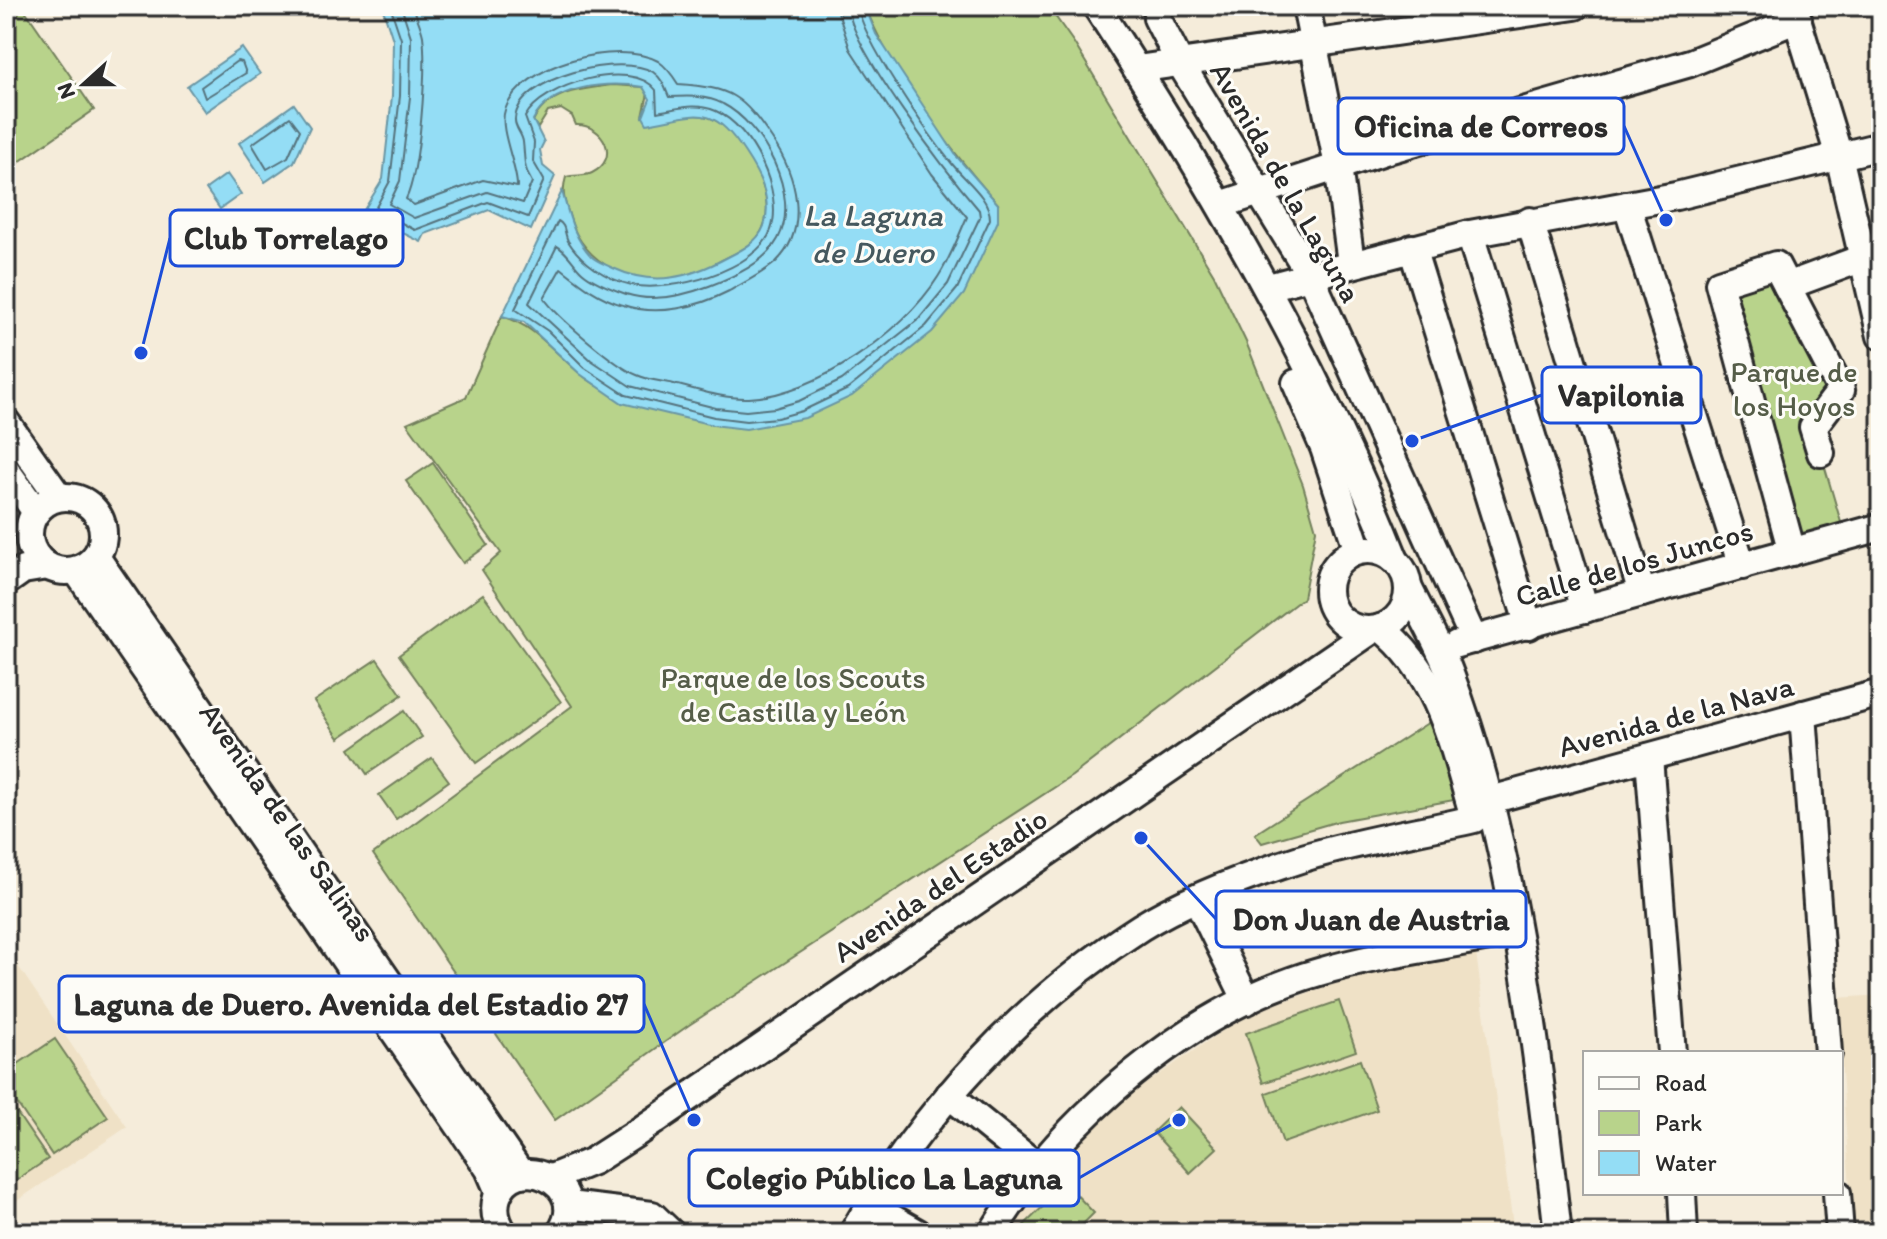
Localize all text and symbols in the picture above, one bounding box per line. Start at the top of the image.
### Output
north arrow [44,44,124,124]
street label: Avenida de la Laguna [1202,55,1370,309]
text: N [51,79,81,103]
callout: Oficina de Correos [1338,98,1624,154]
text: Oficina de Correos [1354,107,1608,145]
water label: La Laguna de Duero [803,196,943,271]
callout: Club Torrelago [170,210,403,266]
text: Club Torrelago [184,219,388,257]
park label: Parque de los Hoyos [1730,353,1858,424]
callout: Vapilonia [1542,367,1701,423]
text: Vapilonia [1558,376,1685,414]
street label: Calle de los Juncos [1511,511,1757,615]
park label: Parque de los Scouts de Castilla y León [660,659,926,730]
street label: Avenida de la Nava [1554,667,1798,765]
street label: Avenida de las Salinas [192,695,384,949]
street label: Avenida del Estadio [826,800,1054,970]
callout: Don Juan de Austria [1216,891,1526,947]
text: Don Juan de Austria [1232,900,1510,938]
callout: Laguna de Duero. Avenida del Estadio 27 [59,976,644,1032]
text: Laguna de Duero. Avenida del Estadio 27 [74,985,629,1023]
legend [1583,1051,1843,1195]
text: Road [1655,1068,1707,1097]
text: Park [1655,1108,1702,1137]
text: Water [1655,1148,1717,1177]
callout: Colegio Público La Laguna [689,1150,1079,1206]
text: Colegio Público La Laguna [705,1159,1063,1197]

